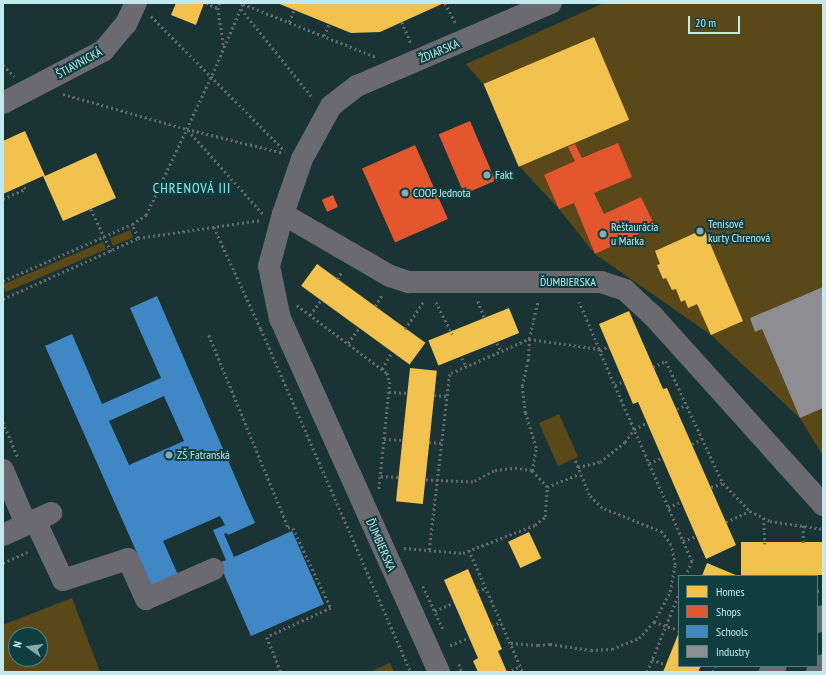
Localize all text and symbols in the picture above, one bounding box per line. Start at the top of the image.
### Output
scale bar [690,8,742,34]
text: 20 m [695,15,716,30]
street label: ŽDIARSKA [417,36,461,66]
street label: ŠTIAVNICKÁ [54,45,104,81]
place label: Fakt [495,168,513,182]
marker: Fakt [482,170,492,180]
district label: CHRENOVÁ III [153,180,231,196]
place label: COOP Jednota [413,186,471,200]
marker: COOP Jednota [400,188,410,198]
place label: Tenisové kurty Chrenová [708,217,771,245]
place label: Reštaurácia u Marka [611,220,658,248]
marker: Tenisové kurty Chrenová [695,226,705,236]
marker: Reštaurácia u Marka [598,229,608,239]
street label: ĎUMBIERSKA [540,275,596,289]
place label: ZŠ Fatranská [177,448,230,462]
marker: ZŠ Fatranská [164,450,174,460]
street label: ĎUMBIERSKA [363,516,399,574]
legend [678,575,818,667]
text: Homes [716,584,744,599]
text: Shops [716,604,741,619]
text: Schools [716,624,748,639]
north arrow [8,627,48,667]
text: N [10,640,25,649]
text: Industry [716,644,750,659]

